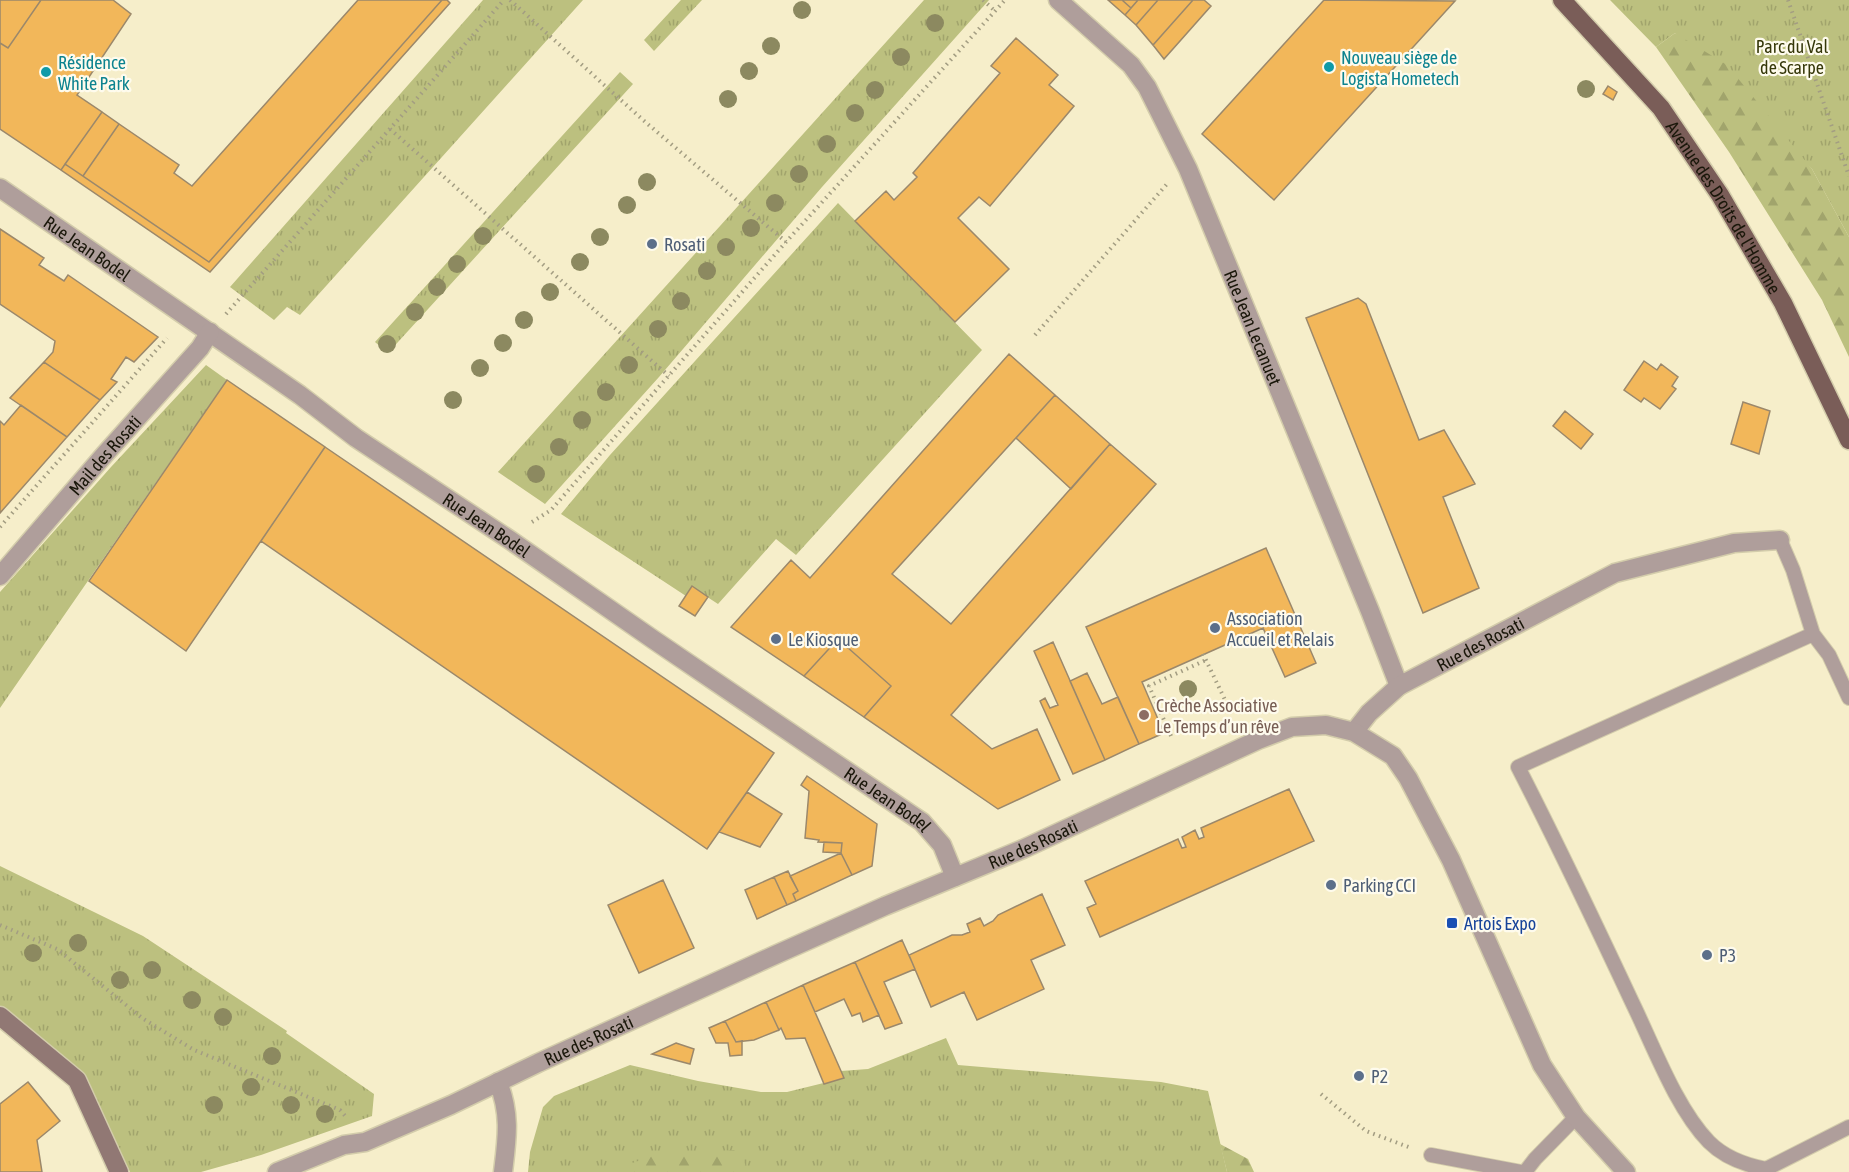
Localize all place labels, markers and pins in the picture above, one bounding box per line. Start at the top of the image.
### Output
place label: Nouveau siège de Logista Hometech [1341,47,1459,89]
place label: Résidence White Park [58,52,130,94]
marker: Nouveau siège de Logista Hometech [1322,60,1336,74]
marker: Résidence White Park [39,65,53,79]
place label: Rosati [664,234,706,255]
marker: Rosati [645,237,659,251]
place label: Association Accueil et Relais [1227,608,1334,650]
marker: Association Accueil et Relais [1208,621,1222,635]
place label: Le Kiosque [788,629,859,650]
marker: Le Kiosque [769,632,783,646]
place label: Crèche Associative Le Temps d’un rêve [1156,695,1279,737]
marker: Crèche Associative Le Temps d’un rêve [1137,708,1151,722]
place label: Parking CCI [1343,875,1416,896]
marker: Parking CCI [1324,878,1338,892]
place label: Artois Expo [1464,913,1536,934]
marker: Artois Expo [1445,916,1459,930]
place label: P3 [1719,945,1736,966]
marker: P3 [1700,948,1714,962]
place label: P2 [1371,1066,1388,1087]
marker: P2 [1352,1069,1366,1083]

